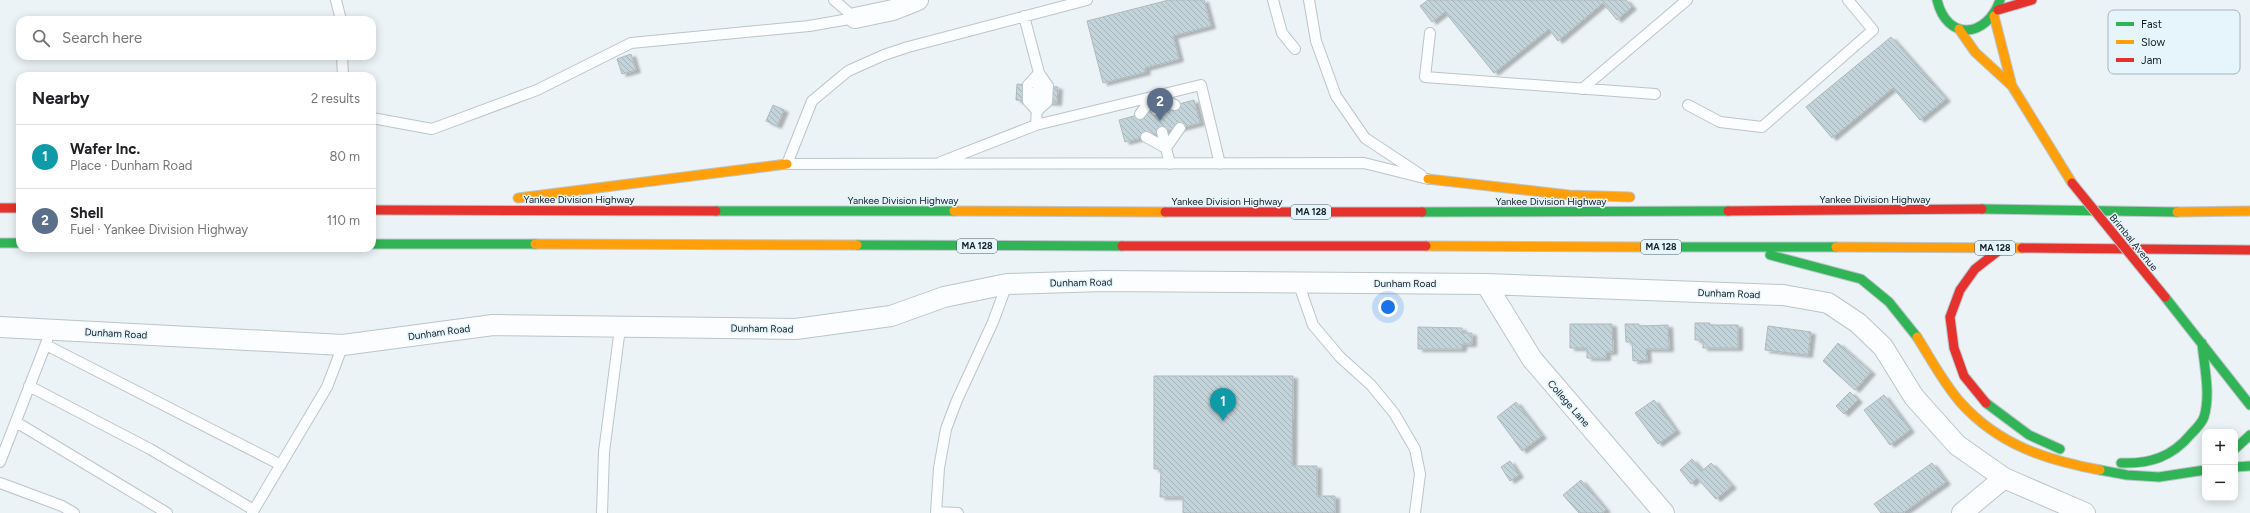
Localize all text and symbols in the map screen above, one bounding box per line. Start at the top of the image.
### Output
legend [2108,10,2240,74]
search box [16,16,376,60]
text: Fast [2141,18,2162,31]
icon: search [30,27,52,49]
text: Search here [62,29,142,47]
text: Slow [2141,36,2165,49]
text: Jam [2141,54,2162,67]
text: Nearby [32,88,90,108]
pin: 2 [1147,88,1173,121]
text: 2 results [311,91,360,106]
text: Wafer Inc. [70,140,140,158]
text: 1 [42,149,48,164]
text: 80 m [329,149,360,164]
text: Place · Dunham Road [70,158,192,173]
street label: Yankee Division Highway [523,193,635,206]
street label: Yankee Division Highway [1819,193,1931,206]
street label: Yankee Division Highway [847,194,959,207]
street label: Yankee Division Highway [1171,195,1283,208]
street label: Yankee Division Highway [1495,195,1607,208]
text: Shell [70,204,103,222]
road number: MA 128 [1291,205,1331,219]
street label: Brimbal Avenue [2107,211,2161,274]
text: 2 [41,213,49,228]
text: 110 m [327,213,360,228]
text: Fuel · Yankee Division Highway [70,222,248,237]
road number: MA 128 [957,239,997,253]
road number: MA 128 [1641,240,1681,254]
road number: MA 128 [1975,241,2015,255]
street label: Dunham Road [1050,275,1113,290]
street label: Dunham Road [1374,277,1436,290]
street label: Dunham Road [1697,286,1761,301]
your location [1378,297,1398,317]
street label: Dunham Road [731,321,794,336]
street label: Dunham Road [407,322,471,343]
street label: Dunham Road [84,325,148,342]
street label: College Lane [1545,377,1593,430]
pin: 1 [1210,388,1236,421]
map controls [2202,429,2238,501]
button: + [2202,429,2238,465]
button: − [2202,465,2238,501]

